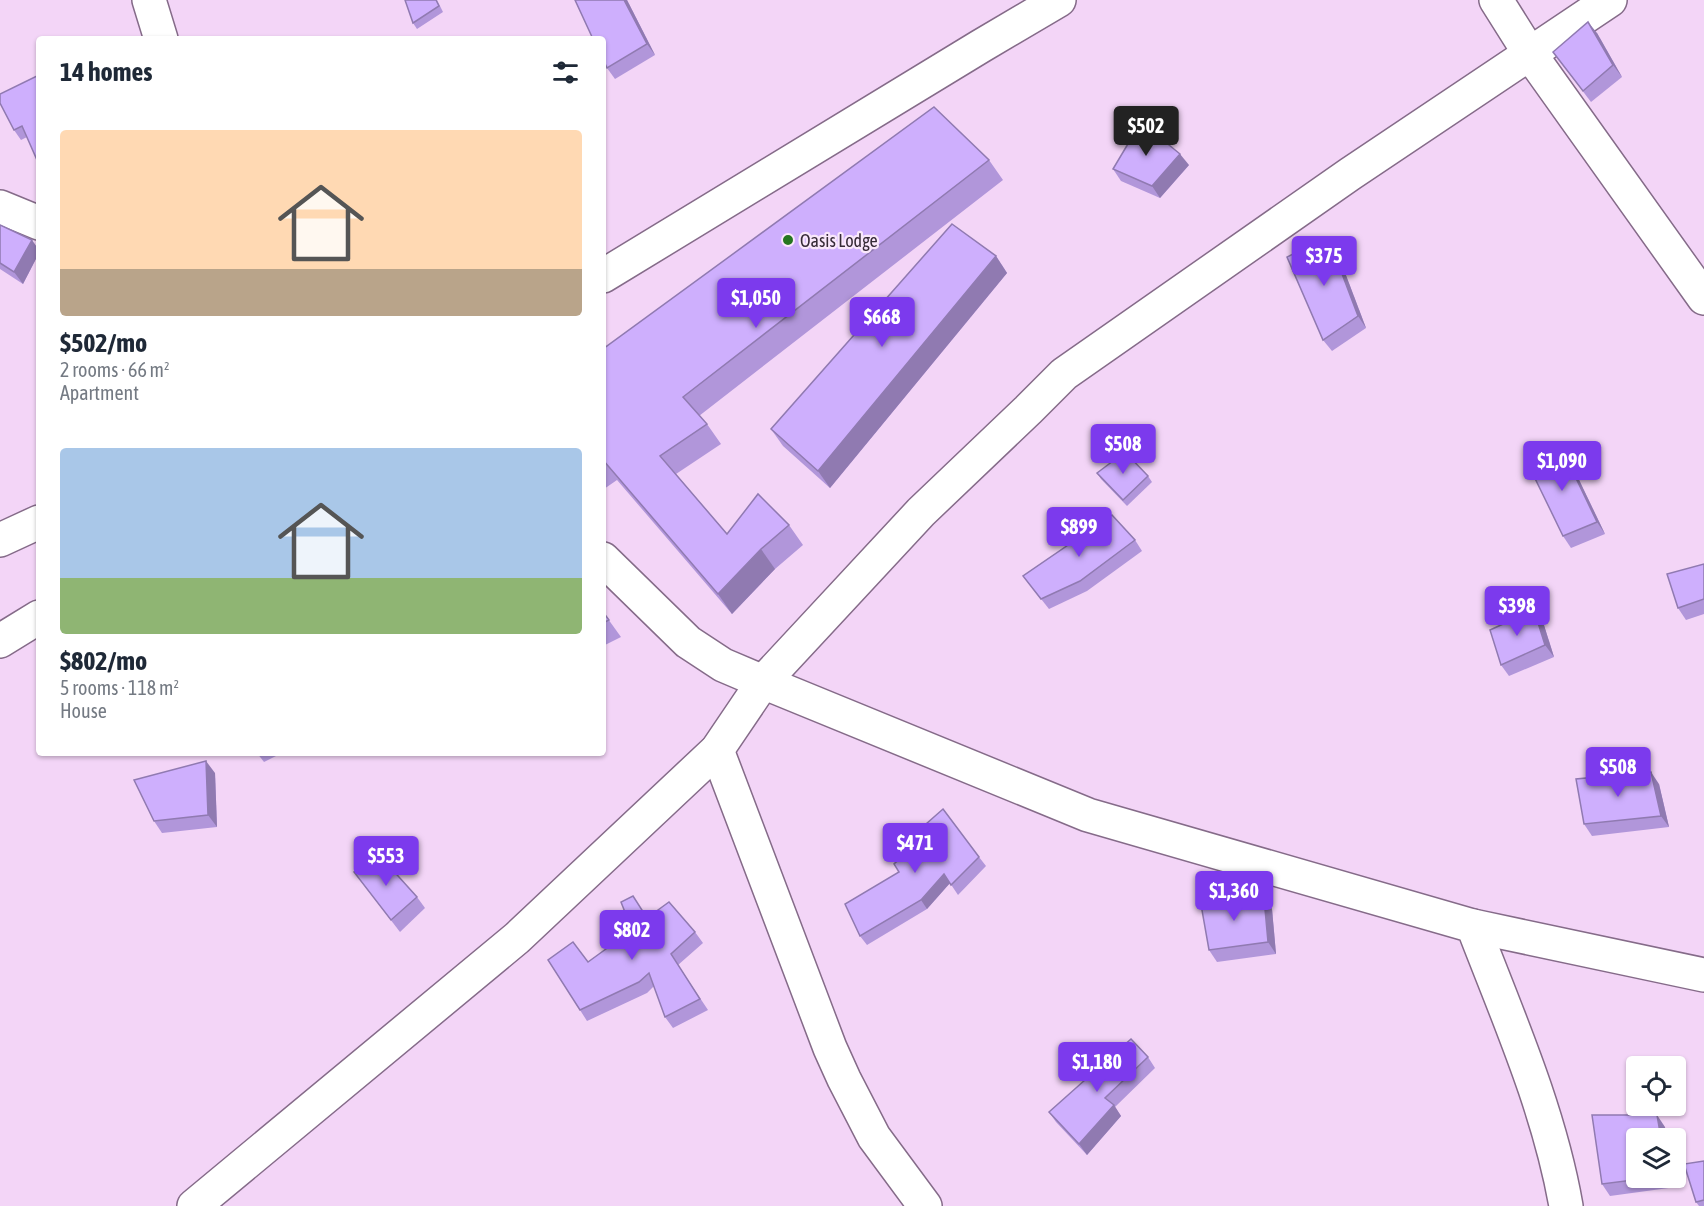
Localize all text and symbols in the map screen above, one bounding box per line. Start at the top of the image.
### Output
icon: filters [549,56,582,89]
text: 14 homes [60,57,153,87]
pin: $502 [1110,106,1182,157]
text: $502 [1128,114,1164,137]
icon: home [267,169,375,277]
place label: Oasis Lodge [800,230,878,251]
marker: Oasis Lodge [781,233,795,247]
pin: $375 [1288,236,1360,287]
text: $375 [1306,244,1342,267]
pin: $1,050 [707,278,805,329]
text: $1,050 [731,286,781,309]
pin: $668 [846,297,918,348]
text: $668 [864,305,900,328]
text: $502/mo [60,328,147,358]
text: 2 rooms · 66 m² [60,358,170,381]
text: Apartment [60,381,139,404]
pin: $508 [1087,424,1159,475]
text: $508 [1105,432,1141,455]
pin: $1,090 [1513,441,1611,492]
text: $1,090 [1537,449,1587,472]
icon: home [267,487,375,595]
pin: $899 [1043,507,1115,558]
text: $899 [1061,515,1097,538]
pin: $398 [1481,586,1553,637]
text: $398 [1499,594,1535,617]
text: $802/mo [60,646,147,676]
text: 5 rooms · 118 m² [60,676,179,699]
text: House [60,699,107,722]
pin: $508 [1582,747,1654,798]
text: $508 [1600,755,1636,778]
pin: $471 [879,823,951,874]
text: $471 [897,831,933,854]
pin: $553 [350,836,422,887]
text: $553 [368,844,404,867]
pin: $1,360 [1185,871,1283,922]
text: $1,360 [1209,879,1259,902]
pin: $802 [596,910,668,961]
text: $802 [614,918,650,941]
pin: $1,180 [1048,1042,1146,1093]
text: $1,180 [1072,1050,1122,1073]
map controls [1626,1056,1686,1188]
button: locate [1626,1056,1686,1116]
button: layers [1626,1128,1686,1188]

